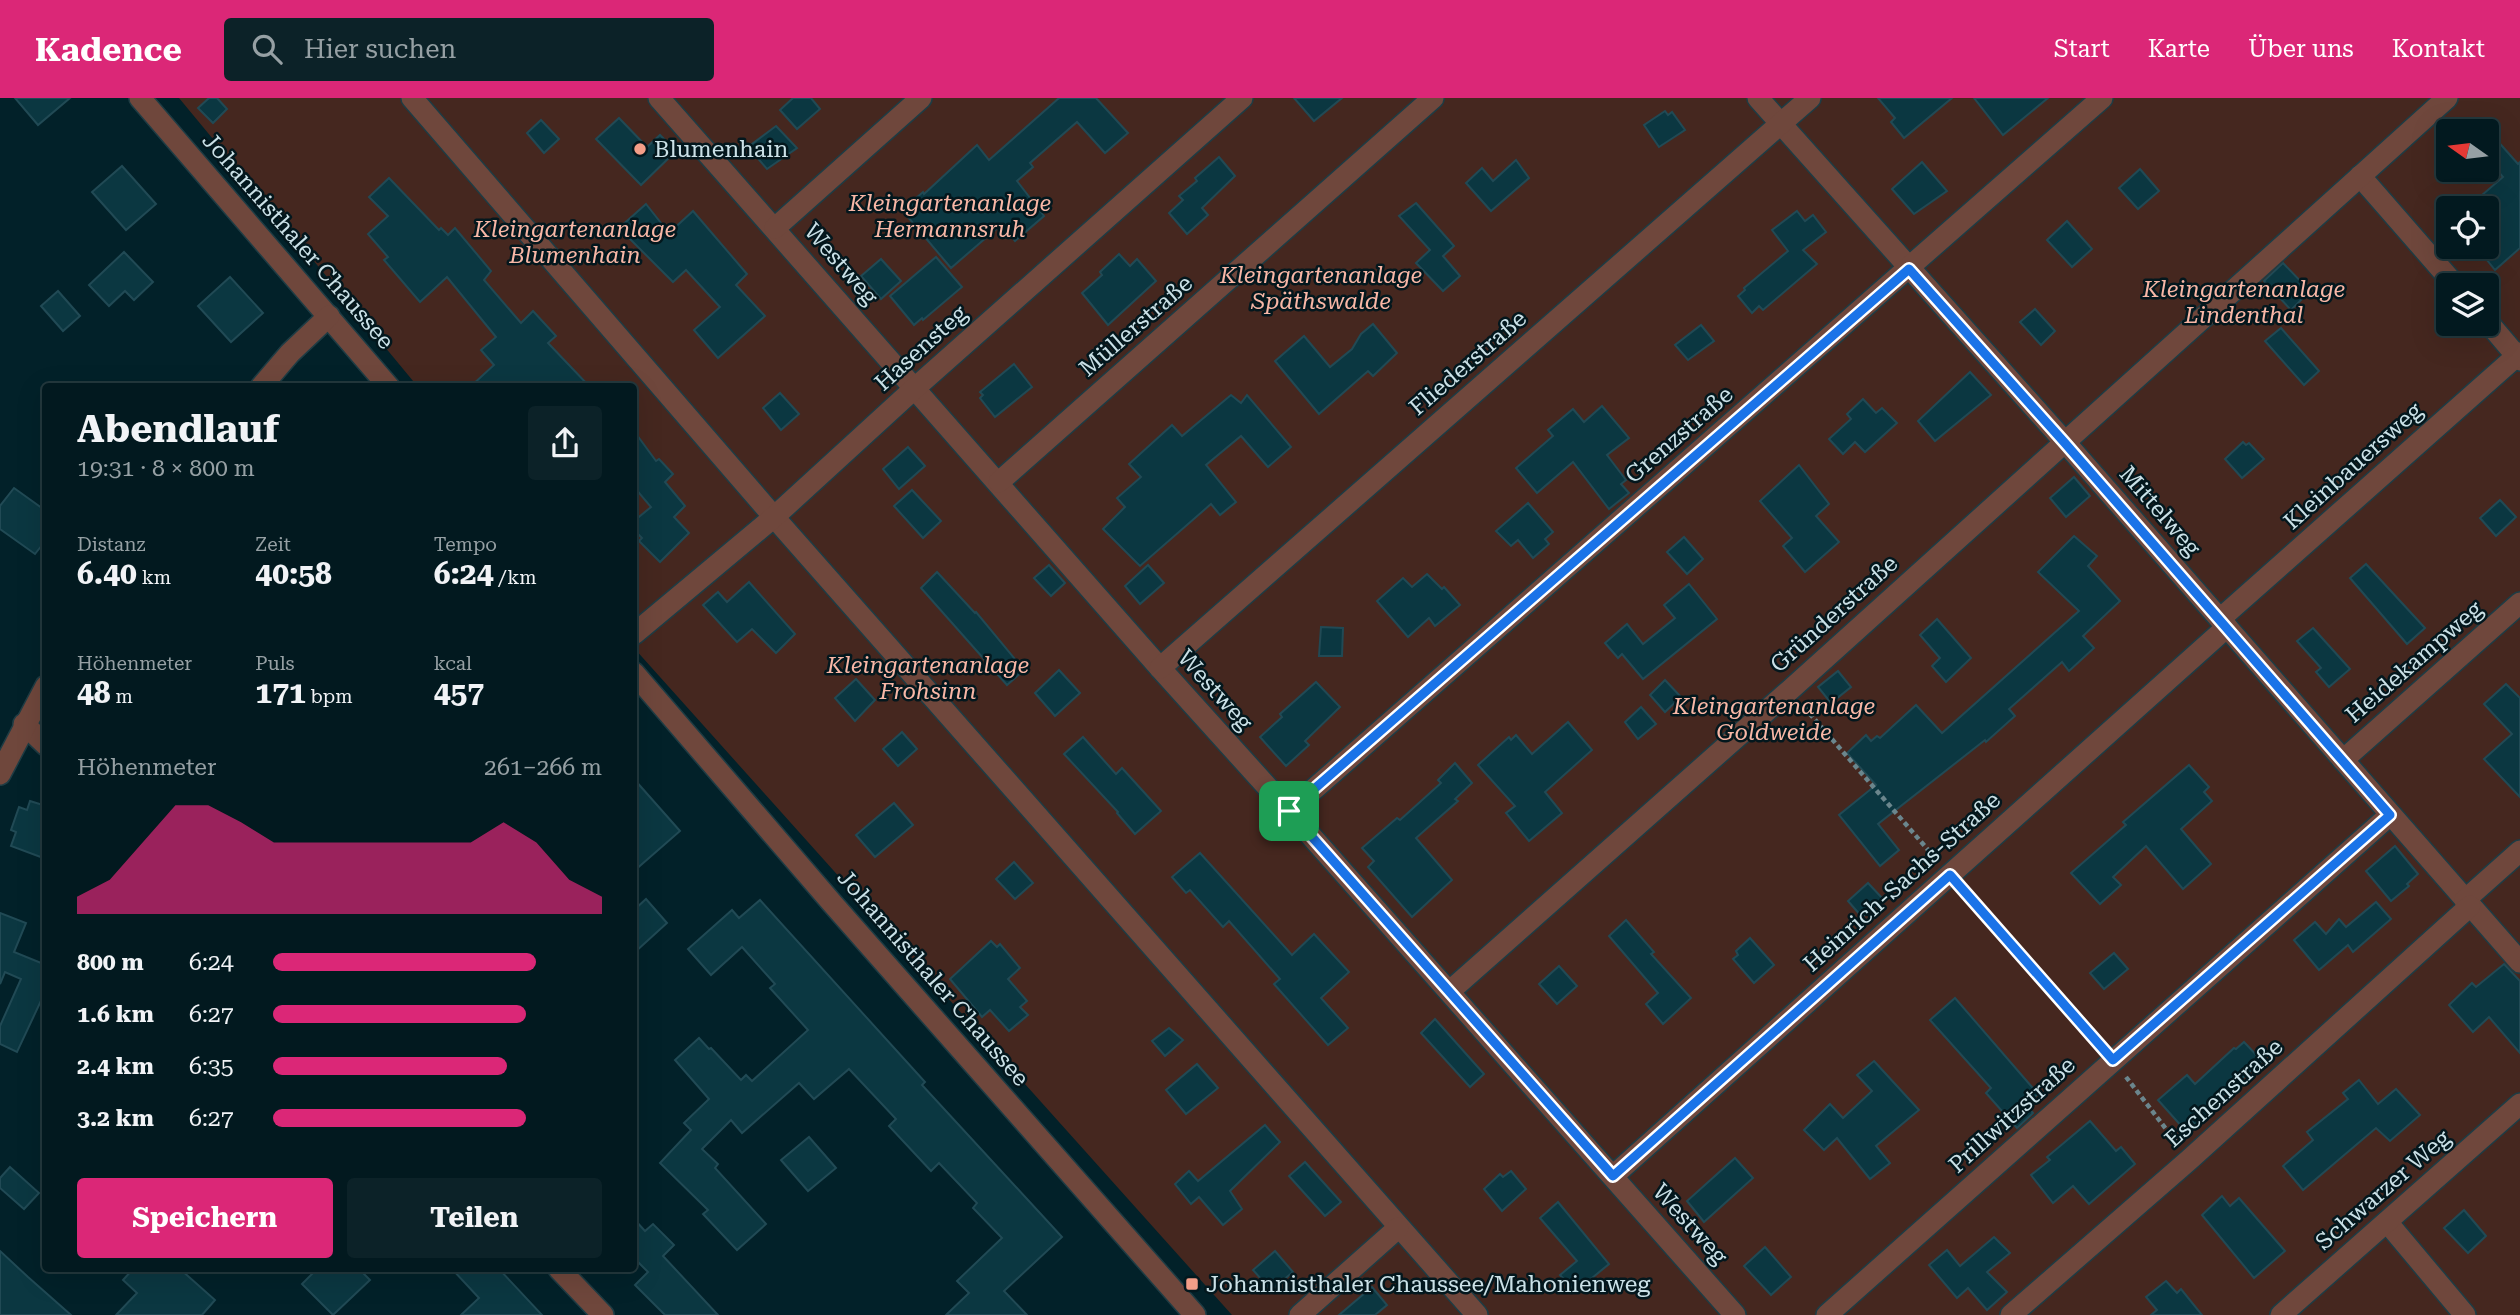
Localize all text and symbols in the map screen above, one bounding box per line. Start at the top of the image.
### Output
search box [224,18,714,81]
text: Kadence [35,30,182,69]
icon: search [248,30,286,68]
text: Hier suchen [304,34,456,64]
text: Start [2054,35,2110,63]
text: Karte [2148,35,2210,63]
text: Über uns [2248,35,2354,63]
text: Kontakt [2392,35,2485,63]
north arrow [2436,119,2499,182]
map controls [2436,119,2499,336]
street label: Johannisthaler Chaussee [197,127,399,355]
place label: Blumenhain [654,136,789,163]
marker: Blumenhain [632,141,648,157]
park label: Kleingartenanlage Hermannsruh [848,190,1051,243]
button: locate [2436,196,2499,259]
park label: Kleingartenanlage Blumenhain [473,216,676,269]
street label: Westweg [798,218,884,310]
park label: Kleingartenanlage Späthswalde [1219,262,1422,315]
street label: Müllerstraße [1074,270,1198,382]
button: layers [2436,273,2499,336]
park label: Kleingartenanlage Lindenthal [2142,276,2345,329]
street label: Hasensteg [869,300,973,396]
street label: Fliederstraße [1404,305,1532,421]
street label: Grenzstraße [1620,381,1738,489]
street label: Kleinbauersweg [2278,397,2428,535]
button: share [528,406,602,480]
text: Abendlauf [77,407,279,451]
text: 19:31 · 8 × 800 m [77,455,255,482]
street label: Mittelweg [2114,461,2206,561]
text: Distanz [77,533,145,556]
text: Zeit [255,533,291,556]
text: Tempo [434,533,497,556]
street label: Gründerstraße [1765,550,1903,678]
text: 6.40 [77,556,137,591]
text: 40:58 [255,556,332,591]
text: 6:24 [434,556,493,591]
text: km [137,566,171,589]
text: /km [493,566,537,589]
street label: Heidekampweg [2340,595,2488,729]
street label: Westweg [1172,644,1258,736]
text: Höhenmeter [77,652,192,675]
text: Puls [255,652,295,675]
text: kcal [434,652,472,675]
park label: Kleingartenanlage Frohsinn [826,652,1029,705]
text: 48 [77,675,111,710]
text: 171 [255,675,306,710]
text: 457 [434,675,484,710]
text: m [111,685,133,708]
text: bpm [306,685,353,708]
park label: Kleingartenanlage Goldweide [1672,693,1875,746]
text: Höhenmeter [77,754,216,781]
text: 261–266 m [484,754,602,781]
pin [1259,781,1319,841]
street label: Heinrich-Sachs-Straße [1798,787,2006,977]
icon: arrive [1270,792,1308,830]
street label: Johannisthaler Chaussee [832,864,1034,1092]
text: 800 m [77,949,144,976]
text: 6:24 [189,949,234,976]
text: 1.6 km [77,1001,154,1028]
text: 6:27 [189,1001,234,1028]
street label: Eschenstraße [2160,1033,2288,1153]
street label: Prillwitzstraße [1943,1051,2081,1179]
text: 2.4 km [77,1053,154,1080]
text: 6:35 [189,1053,234,1080]
text: 3.2 km [77,1105,154,1132]
text: 6:27 [189,1105,234,1132]
street label: Schwarzer Weg [2310,1124,2456,1256]
button: Speichern [77,1178,333,1258]
button: Teilen [347,1178,602,1258]
street label: Westweg [1647,1178,1733,1270]
place label: Johannisthaler Chaussee/Mahonienweg [1206,1271,1650,1298]
marker: Johannisthaler Chaussee/Mahonienweg [1184,1276,1200,1292]

